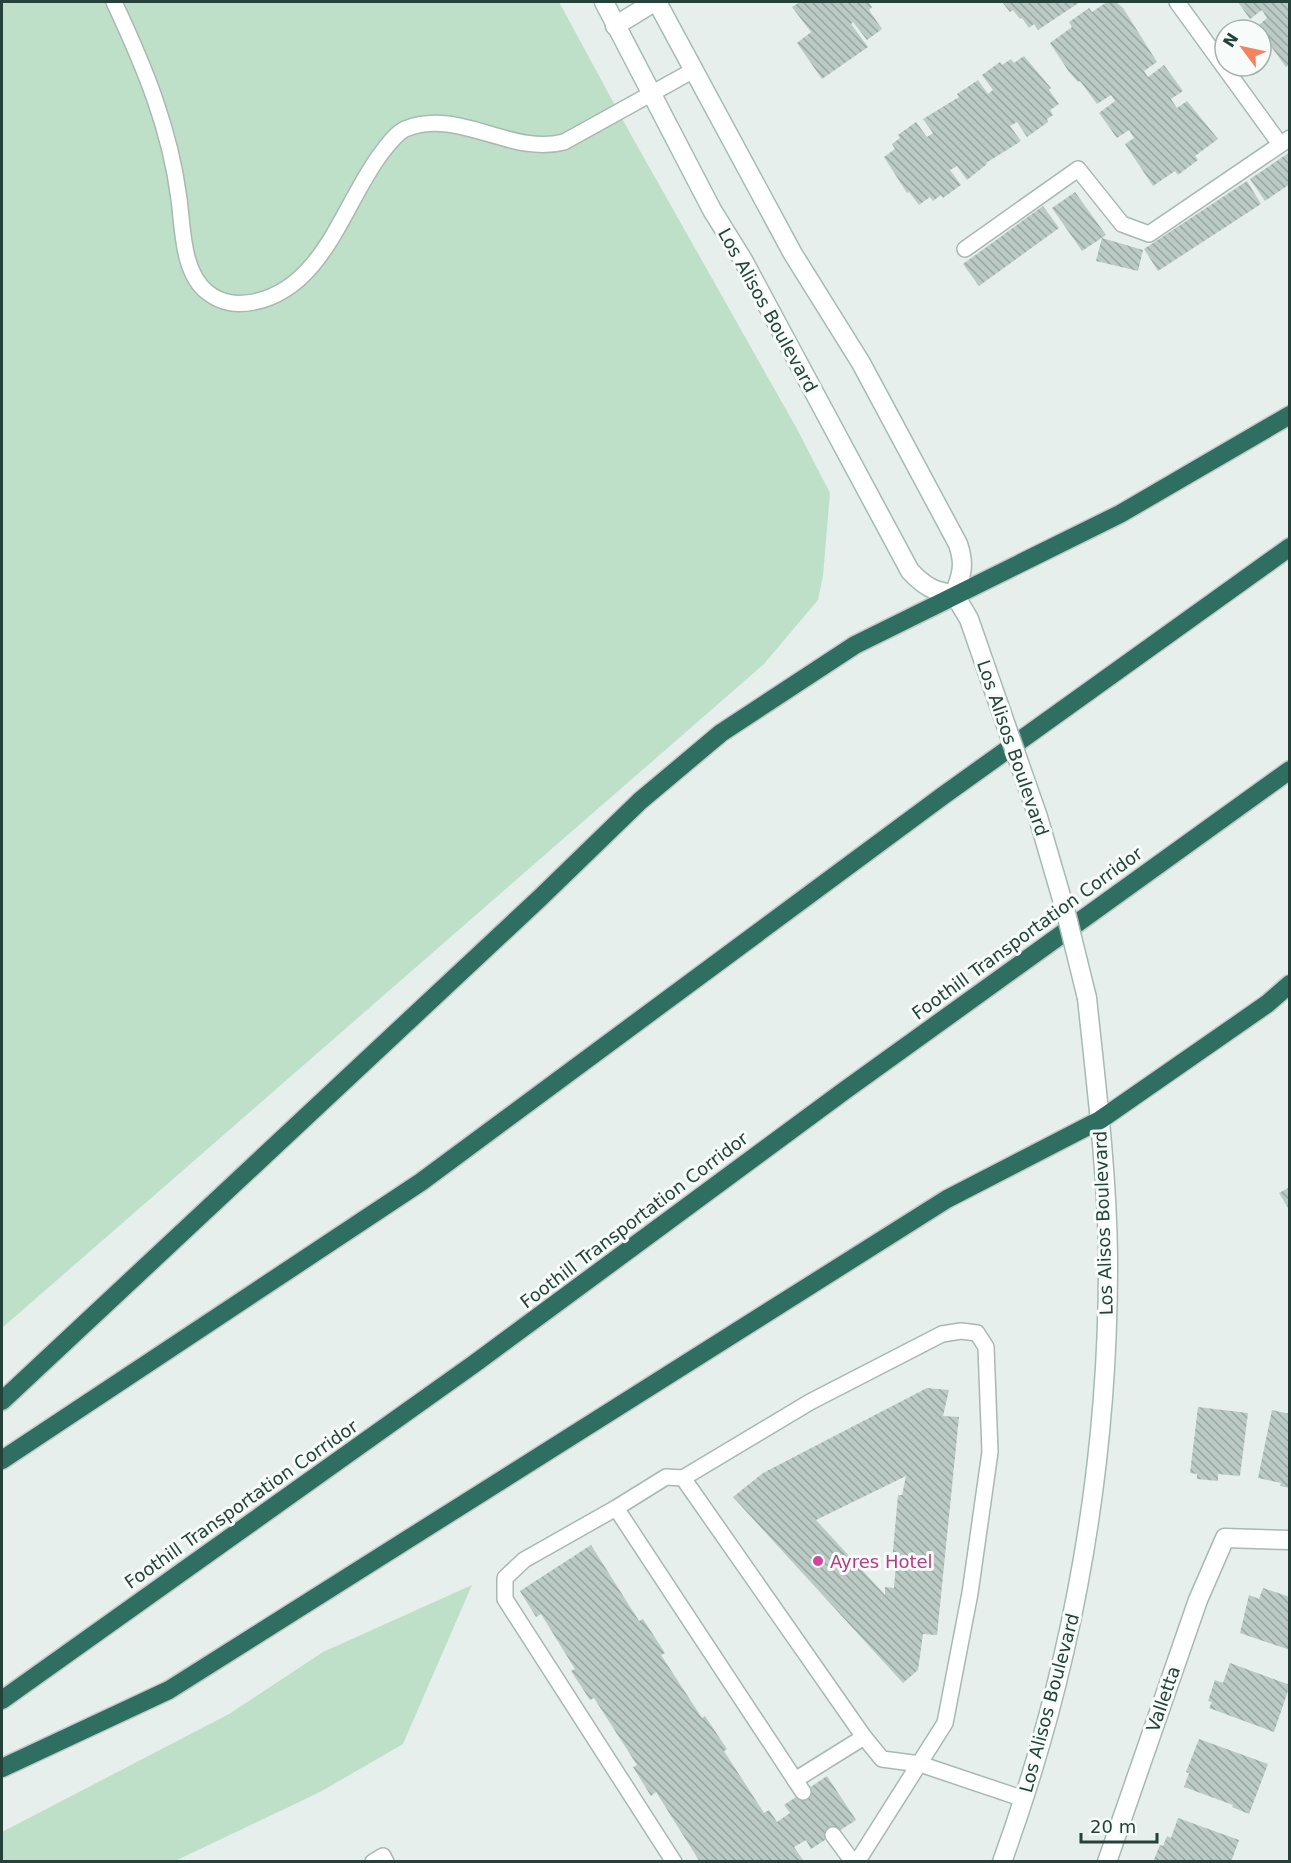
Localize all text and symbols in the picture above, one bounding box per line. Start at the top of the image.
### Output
north arrow [1213,18,1273,78]
text: N [1219,29,1242,51]
street label: Los Alisos Boulevard [714,224,822,396]
street label: Los Alisos Boulevard [973,657,1053,839]
street label: Foothill Transportation Corridor [908,842,1147,1024]
street label: Foothill Transportation Corridor [516,1127,752,1312]
street label: Los Alisos Boulevard [1089,1130,1117,1316]
street label: Foothill Transportation Corridor [120,1415,362,1593]
place label: Ayres Hotel [830,1551,933,1572]
marker: Ayres Hotel [811,1554,825,1568]
street label: Los Alisos Boulevard [1015,1611,1083,1795]
street label: Valletta [1142,1663,1184,1735]
scale bar [1081,1806,1158,1844]
text: 20 m [1090,1816,1136,1837]

